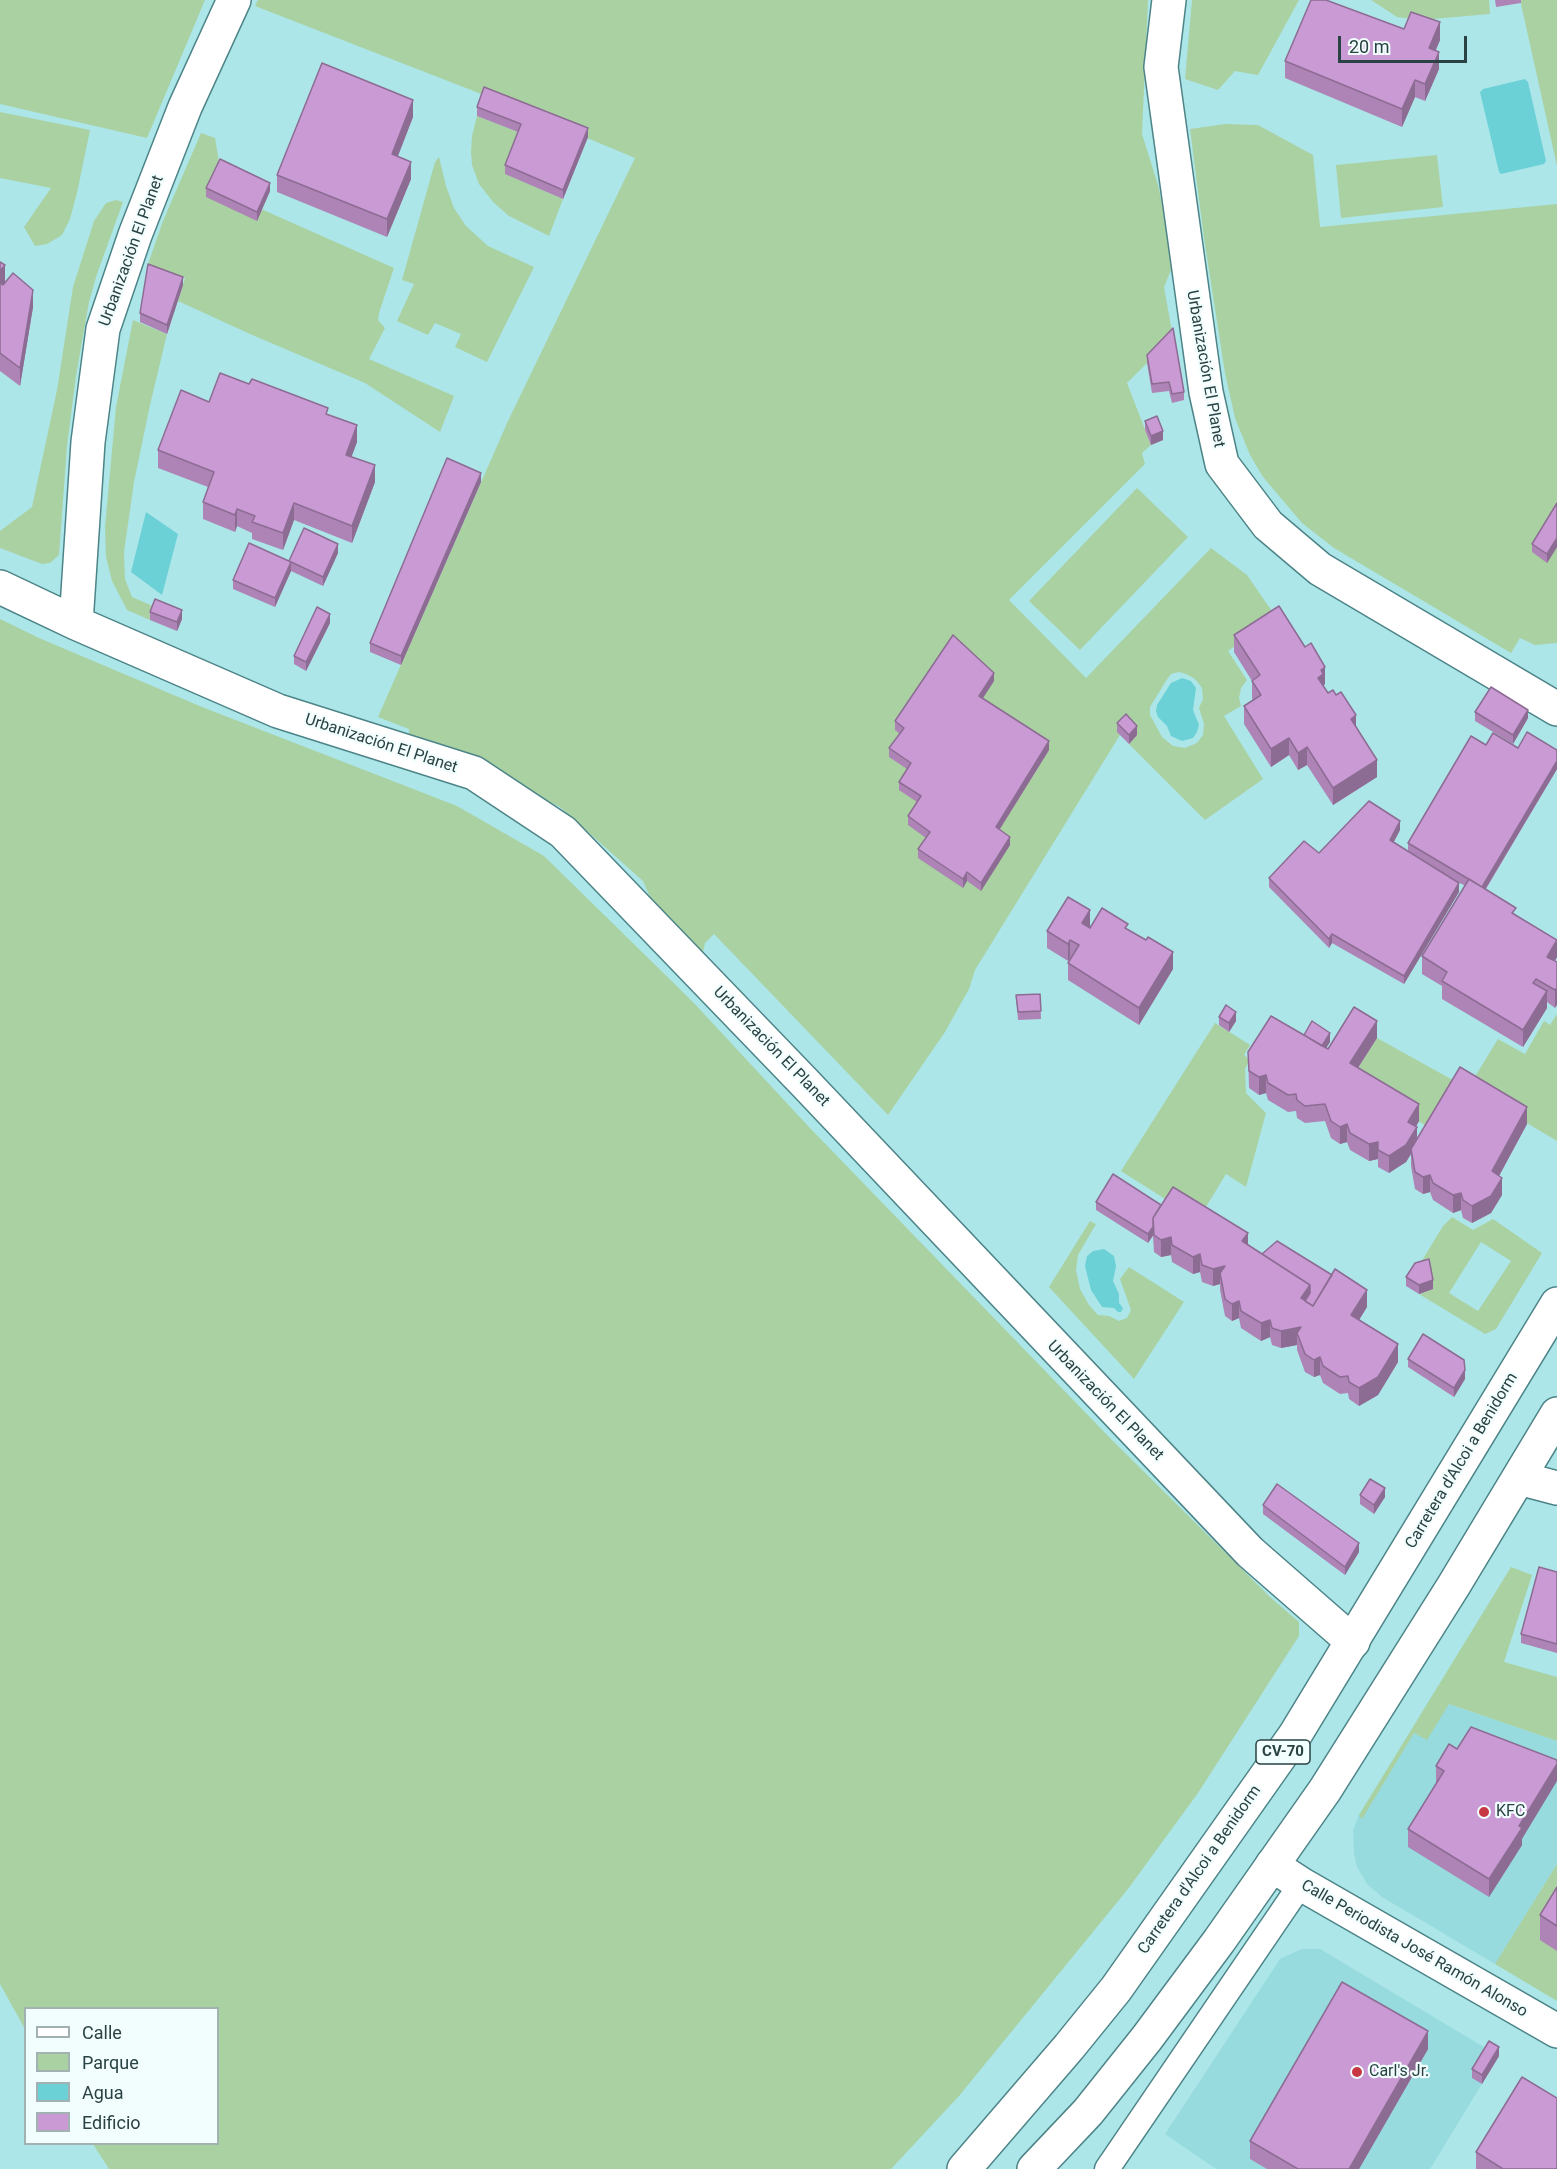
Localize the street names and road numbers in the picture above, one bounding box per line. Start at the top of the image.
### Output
street label: Urbanización El Planet [96,173,168,329]
street label: Urbanización El Planet [1182,289,1228,449]
street label: Urbanización El Planet [302,710,460,778]
street label: Urbanización El Planet [709,983,833,1111]
street label: Urbanización El Planet [1043,1337,1167,1465]
street label: Carretera d'Alcoi a Benidorm [1402,1370,1522,1552]
road number: CV-70 [1256,1740,1310,1764]
street label: Carretera d'Alcoi a Benidorm [1134,1782,1266,1958]
street label: Calle Periodista José Ramón Alonso [1297,1876,1531,2022]

